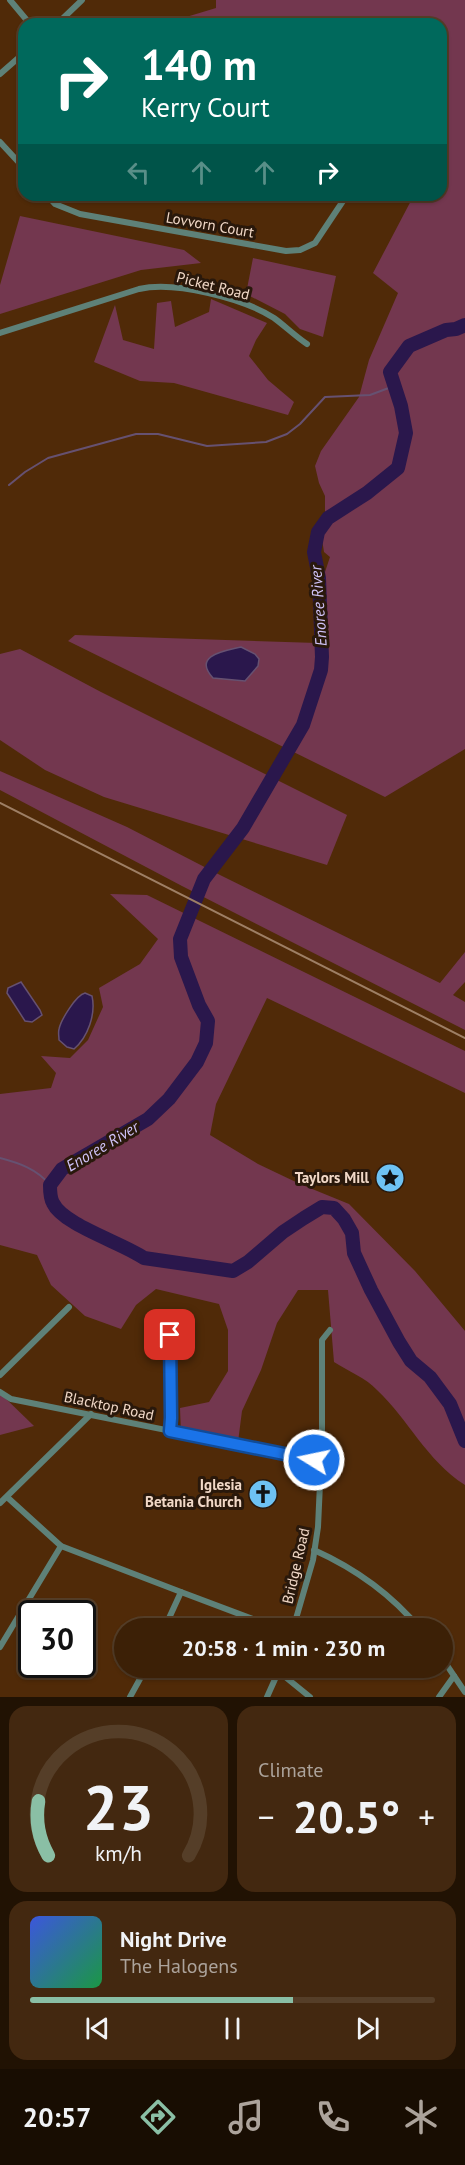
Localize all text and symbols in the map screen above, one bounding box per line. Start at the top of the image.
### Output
text: 140 m [141,37,257,92]
icon: right [42,42,120,120]
text: Kerry Court [141,90,270,124]
icon: left [122,156,155,189]
icon: ahead [185,156,218,189]
icon: ahead [248,156,281,189]
icon: right [311,156,344,189]
street label: Lovvorn Court [164,207,256,242]
street label: Picket Road [175,267,252,304]
water label: Enoree River [305,563,331,647]
water label: Enoree River [62,1116,144,1176]
place icon: Taylors Mill [374,1162,406,1194]
place label: Taylors Mill [295,1168,370,1187]
pin [144,1309,195,1360]
icon: arrive [153,1318,186,1351]
street label: Blacktop Road [62,1387,156,1424]
position arrow [282,1428,346,1492]
place label: Iglesia Betania Church [145,1475,242,1511]
church icon: Iglesia Betania Church [247,1478,279,1510]
street label: Bridge Road [278,1526,313,1606]
speed limit sign: 30 [18,1600,96,1678]
text: 20:58 · 1 min · 230 m [182,1634,385,1662]
text: Climate [258,1757,324,1783]
text: 23 [83,1766,154,1847]
text: 20.5° [293,1787,400,1845]
text: − [258,1795,275,1838]
text: + [418,1795,435,1838]
text: km/h [95,1839,142,1867]
text: Night Drive [120,1925,227,1953]
text: The Halogens [120,1953,238,1979]
icon: previous [81,2012,114,2045]
icon: pause [216,2012,249,2045]
icon: next [351,2012,384,2045]
icon: directions [137,2096,179,2138]
icon: music [225,2096,267,2138]
icon: phone [312,2096,354,2138]
icon: climate [400,2096,442,2138]
text: 20:57 [23,2100,91,2134]

